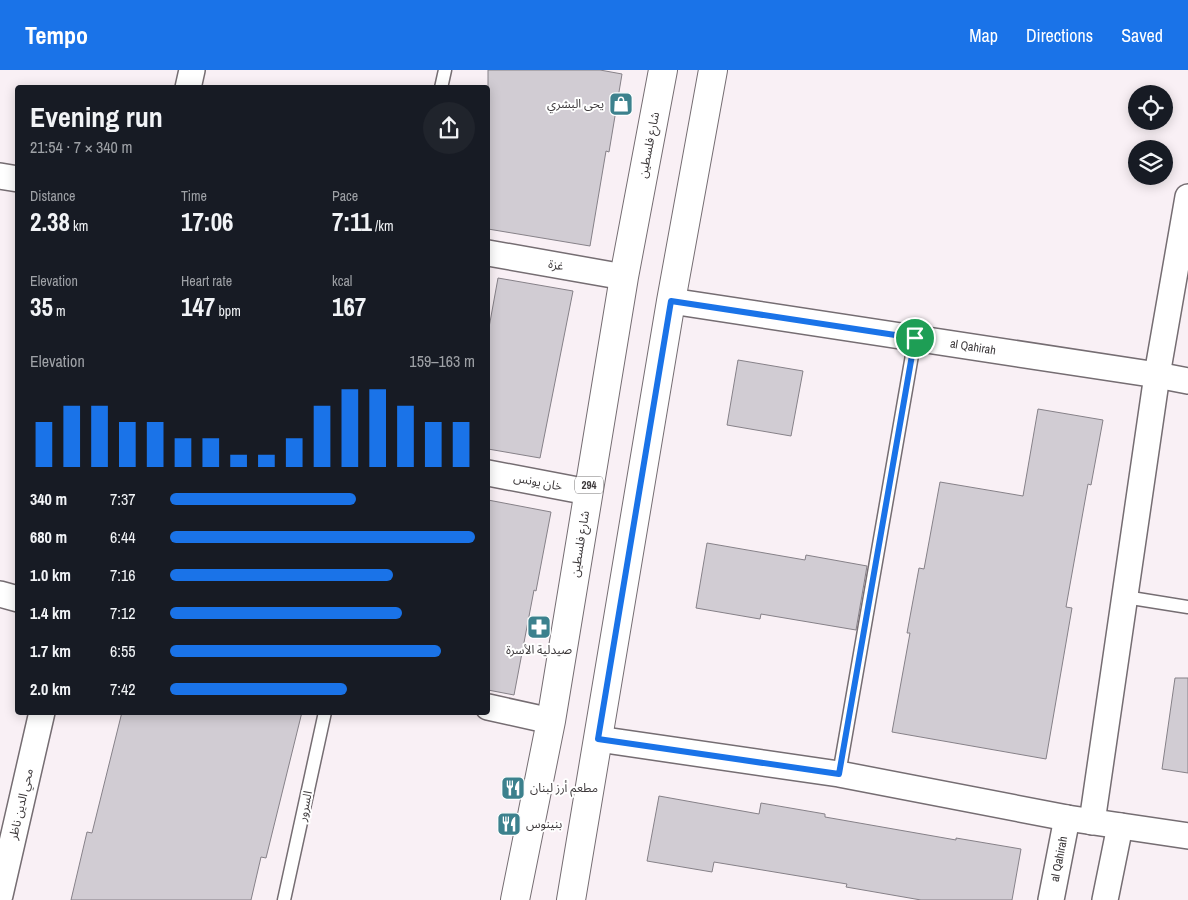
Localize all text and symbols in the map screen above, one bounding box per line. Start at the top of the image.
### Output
text: Tempo [25,19,88,51]
text: Map [969,23,998,48]
text: Directions [1026,23,1093,48]
text: Saved [1121,23,1163,48]
map controls [1128,85,1173,185]
button: locate [1128,85,1173,130]
shop icon: يحى البشري [608,91,634,117]
place label: يحى البشري [547,96,604,114]
text: Evening run [30,98,163,136]
button: share [423,102,475,154]
street label: شارع فلسطين [635,111,664,180]
text: 21:54 · 7 × 340 m [30,136,133,158]
button: layers [1128,140,1173,185]
text: Distance [30,187,75,205]
text: Time [181,187,207,205]
text: Pace [332,187,358,205]
text: 2.38 [30,205,70,239]
text: 17:06 [181,205,233,239]
text: 7:11 [332,205,372,239]
text: km [70,217,88,235]
text: /km [372,217,394,235]
street label: غزة [547,256,565,274]
text: Elevation [30,272,78,290]
text: Heart rate [181,272,232,290]
text: kcal [332,272,352,290]
text: 35 [30,290,53,324]
text: 147 [181,290,215,324]
text: 167 [332,290,366,324]
text: m [53,302,66,320]
text: bpm [215,302,241,320]
pin [894,317,936,359]
icon: arrive [901,324,929,352]
street label: al Qahirah [949,336,997,358]
text: Elevation [30,350,85,372]
text: 159–163 m [409,350,475,372]
street label: خان يونس [512,469,564,495]
road number: 294 [575,476,603,494]
text: 340 m [30,488,67,510]
text: 7:37 [110,488,136,510]
street label: شارع فلسطين [567,510,594,579]
text: 680 m [30,526,67,548]
text: 6:44 [110,526,136,548]
text: 1.0 km [30,564,71,586]
text: 7:16 [110,564,136,586]
text: 1.4 km [30,602,71,624]
text: 7:12 [110,602,136,624]
pharmacy icon: صيدلية الأسرة [526,614,552,640]
text: 1.7 km [30,640,71,662]
text: 6:55 [110,640,136,662]
place label: صيدلية الأسرة [506,642,572,658]
text: 2.0 km [30,678,71,700]
text: 7:42 [110,678,136,700]
street label: محي الدين ناظر [5,767,39,843]
restaurant icon: مطعم أرز لبنان [500,775,526,801]
place label: مطعم أرز لبنان [530,780,598,797]
street label: السرور [294,789,316,824]
restaurant icon: بنينوس [496,811,522,837]
place label: بنينوس [526,816,562,832]
street label: al Qahirah [1047,835,1071,883]

